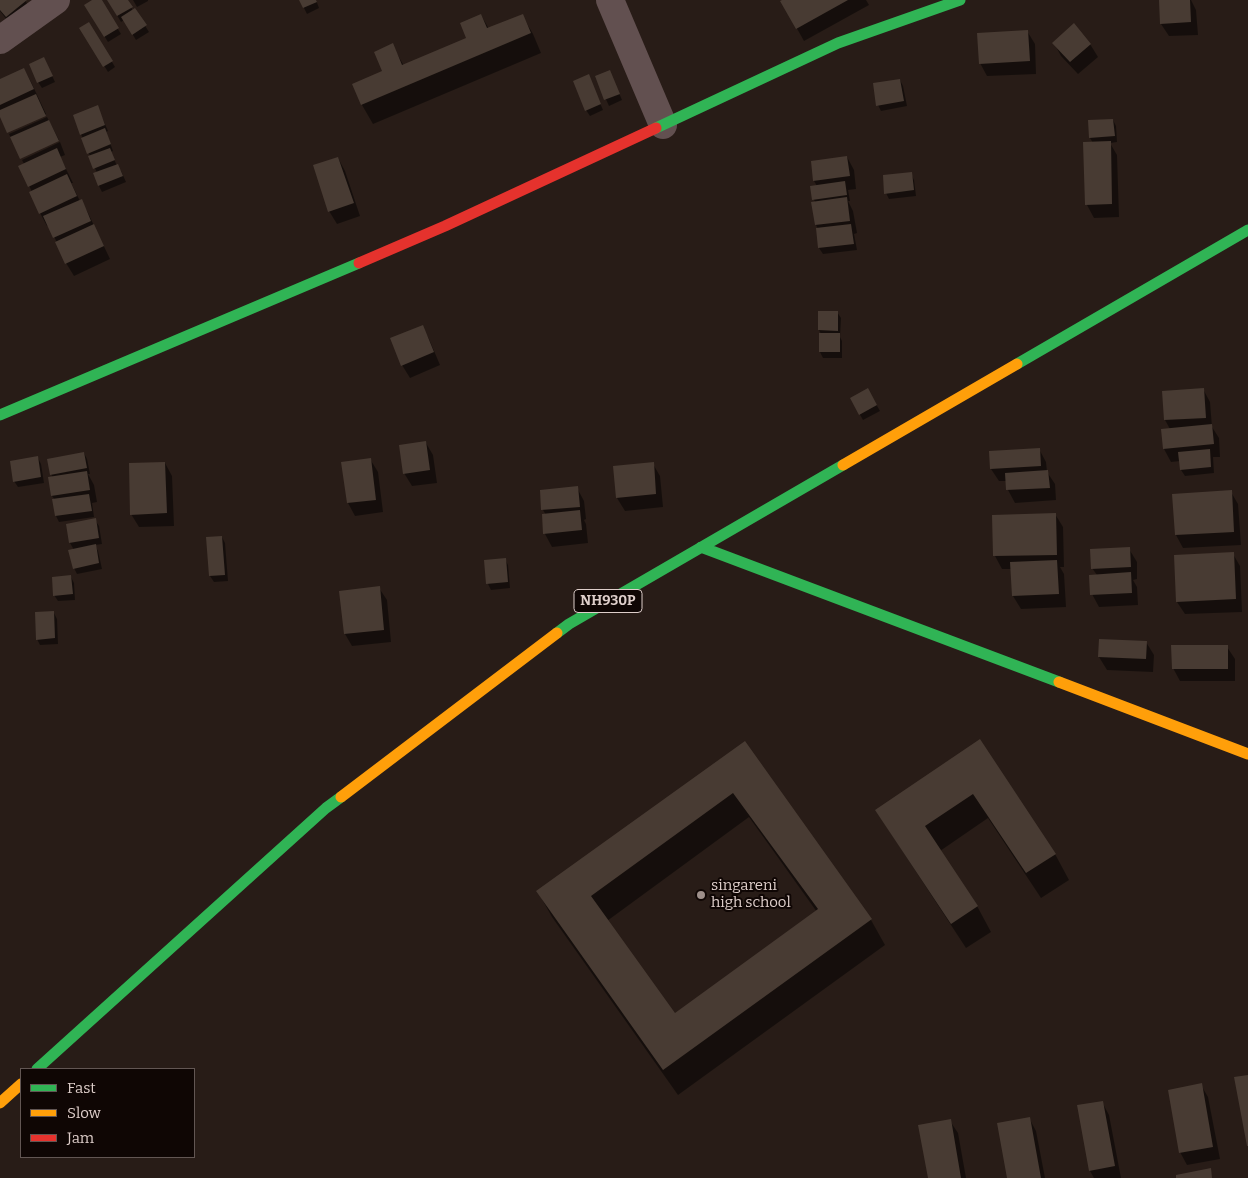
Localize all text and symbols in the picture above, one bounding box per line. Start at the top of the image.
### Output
road number: NH930P [574,590,642,612]
place label: singareni high school [711,877,791,912]
marker: singareni high school [695,889,707,901]
legend [20,1068,195,1158]
text: Fast [67,1079,96,1097]
text: Slow [67,1104,101,1122]
text: Jam [67,1129,94,1147]

